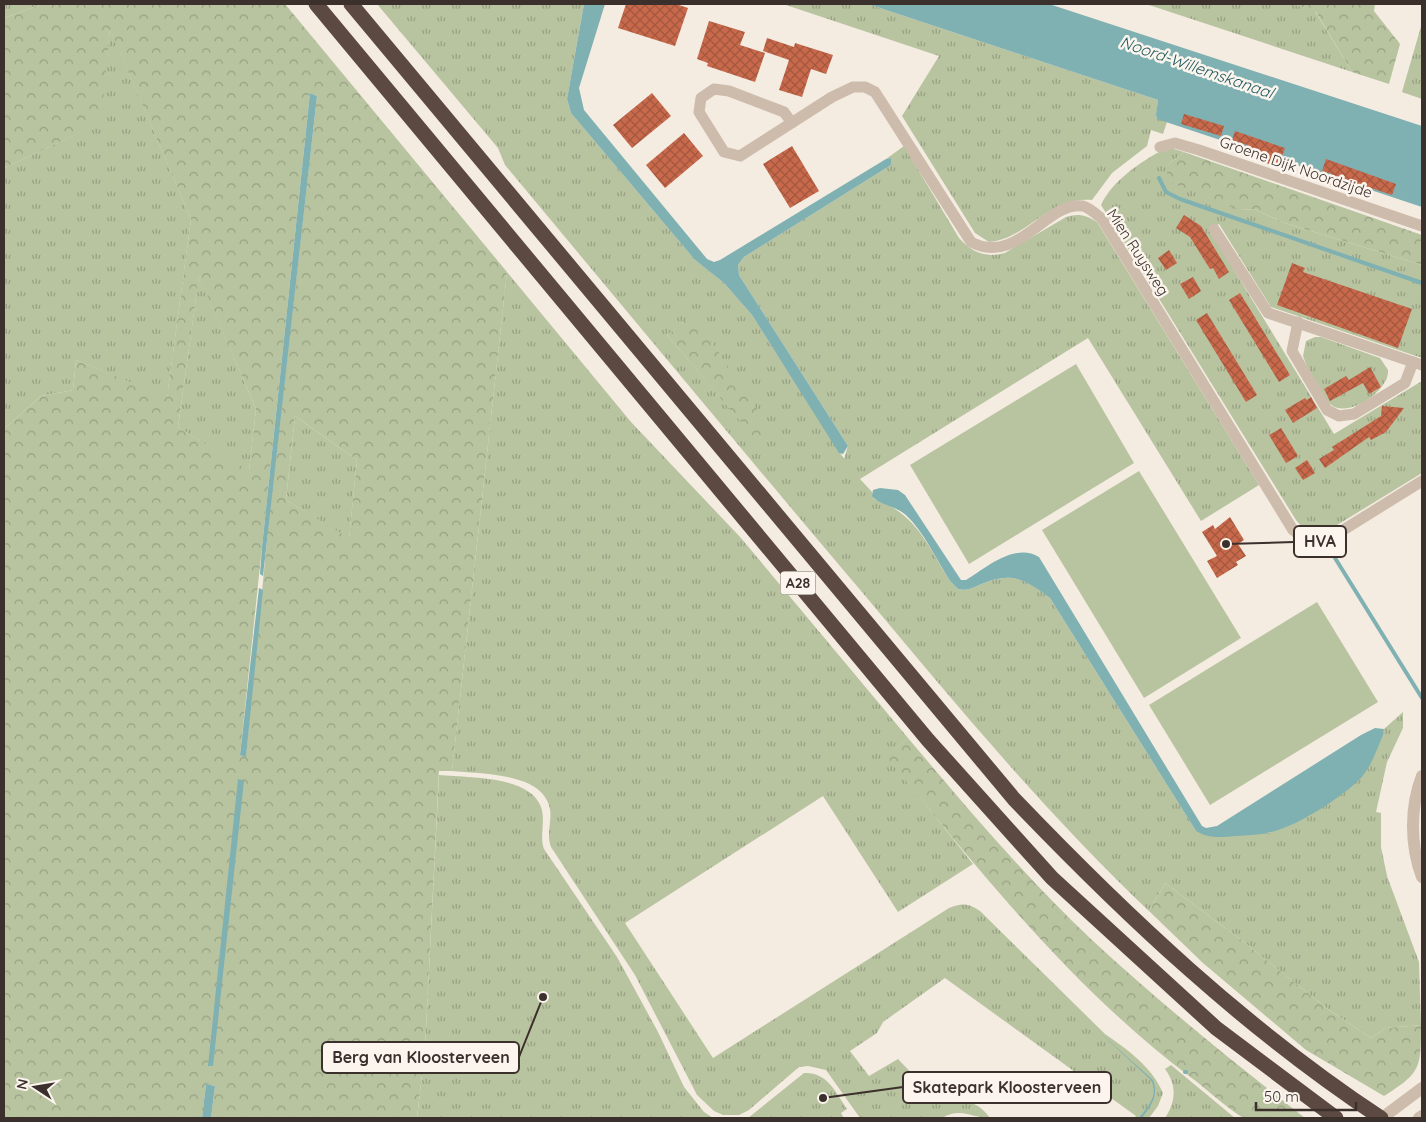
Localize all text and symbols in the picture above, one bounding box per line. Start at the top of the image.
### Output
water label: Noord-Willemskanaal [1118,31,1278,103]
street label: Groene Dijk Noordzijde [1217,132,1375,202]
street label: Mien Ruysweg [1103,205,1173,299]
callout: HVA [1294,526,1346,557]
text: HVA [1304,531,1337,551]
road number: A28 [780,572,816,594]
callout: Berg van Kloosterveen [322,1042,519,1073]
text: Berg van Kloosterveen [332,1047,510,1067]
north arrow [10,1062,60,1112]
callout: Skatepark Kloosterveen [903,1072,1111,1103]
text: N [12,1077,32,1091]
text: Skatepark Kloosterveen [913,1077,1101,1097]
scale bar [1256,1080,1356,1112]
text: 50 m [1264,1087,1299,1106]

